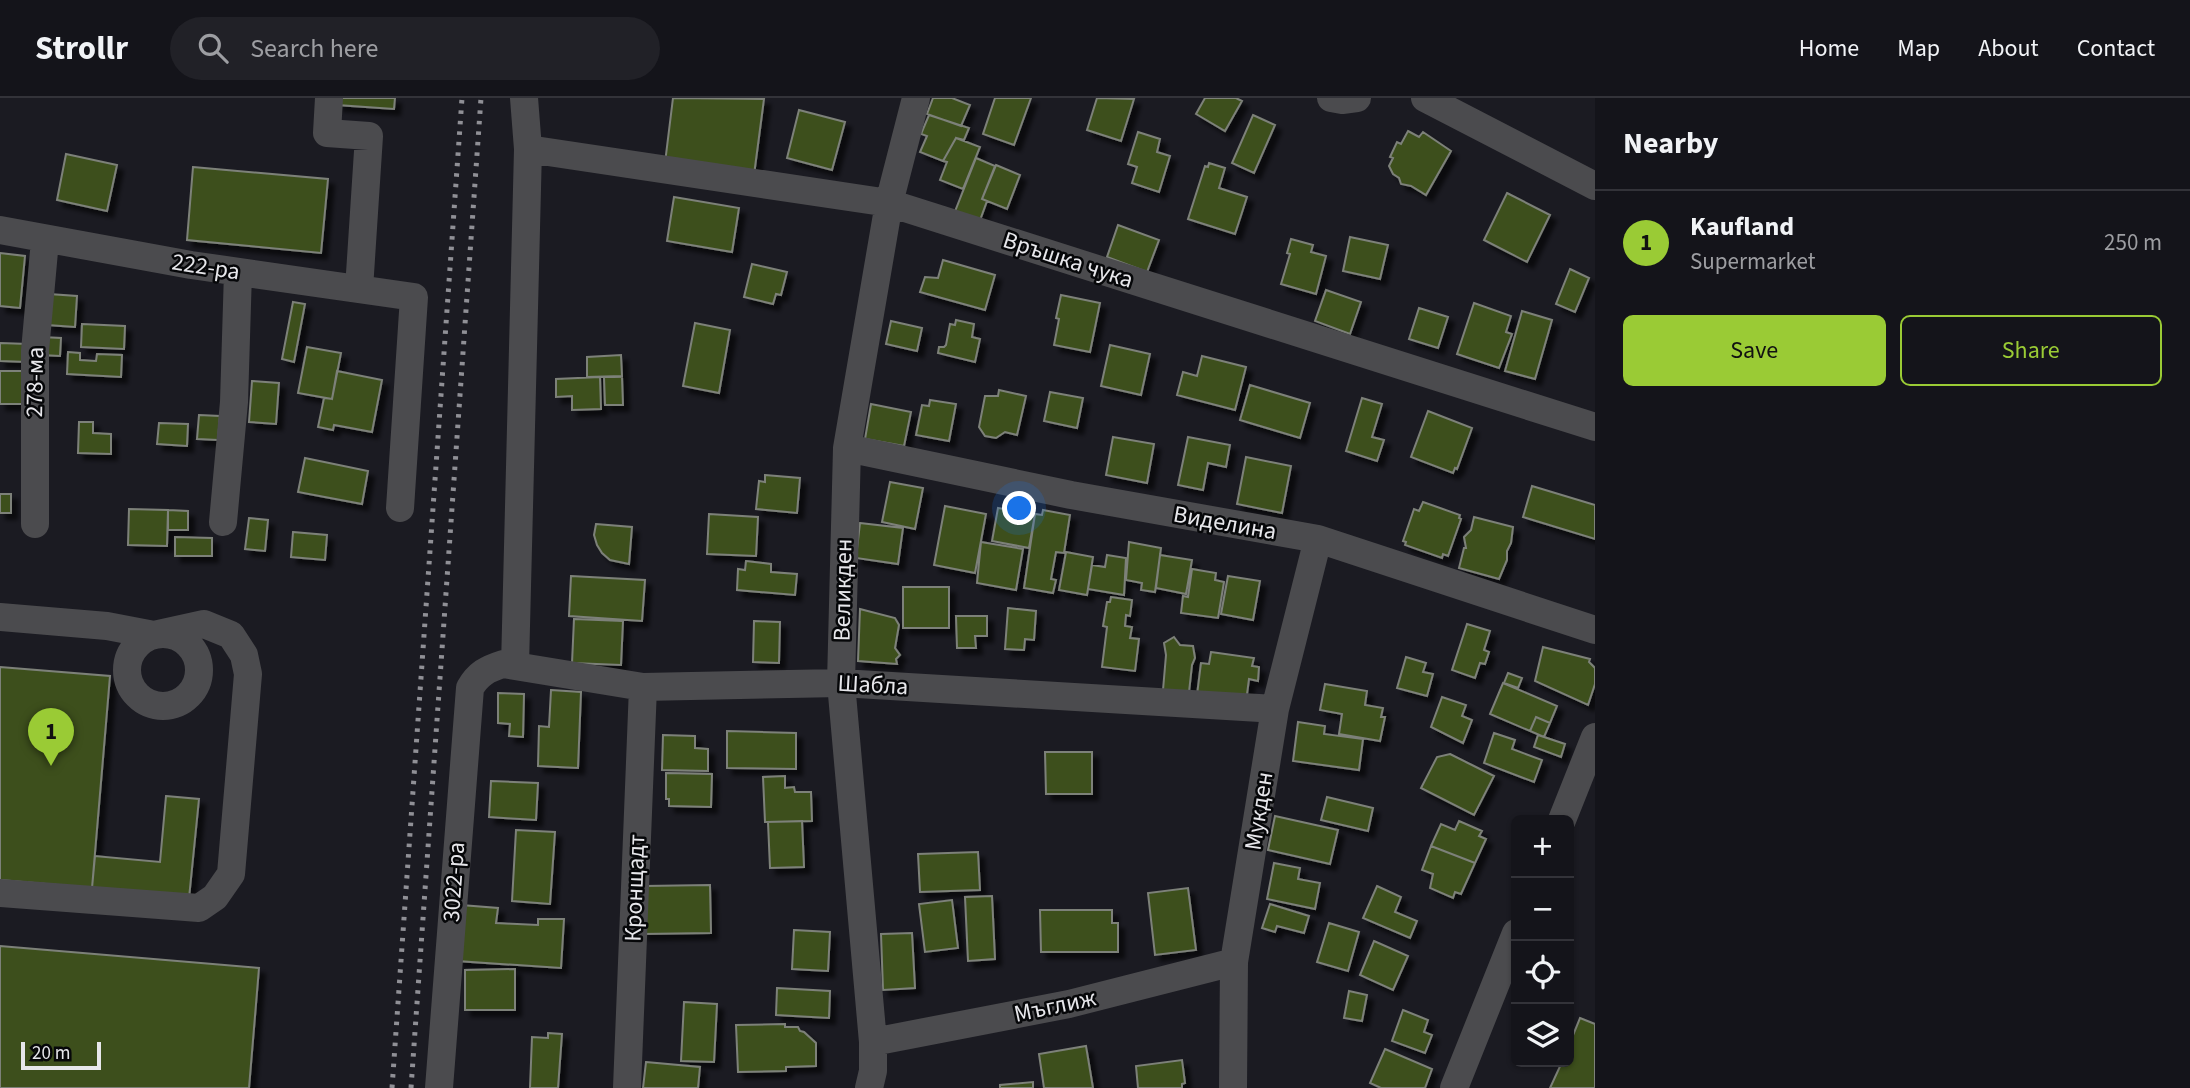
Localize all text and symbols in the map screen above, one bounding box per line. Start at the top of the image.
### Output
search box [170,17,660,80]
text: Strollr [35,25,128,72]
icon: search [194,29,232,67]
text: Search here [250,30,378,67]
text: Home [1799,31,1859,66]
text: Map [1897,31,1940,66]
text: About [1978,31,2039,66]
text: Contact [2077,31,2155,66]
text: Nearby [1623,122,1718,165]
text: Kaufland [1690,208,1794,245]
street label: Връшка чука [998,222,1138,298]
text: 1 [1640,226,1652,259]
text: 250 m [2104,226,2162,259]
street label: 222-ра [170,244,242,290]
text: Supermarket [1690,245,1816,278]
button: Save [1623,315,1886,386]
button: Share [1900,315,2162,386]
street label: 278-ма [17,346,53,418]
your location [1002,491,1036,525]
street label: Виделина [1171,497,1279,549]
street label: Великден [825,538,861,642]
street label: Шабла [837,666,909,704]
pin: 1 [28,708,74,766]
street label: Мукден [1236,769,1282,853]
map controls [1511,815,1574,1067]
button: + [1511,815,1574,878]
street label: Кронщадт [616,834,654,942]
street label: 3022-ра [434,841,474,923]
button: − [1511,878,1574,941]
button: locate [1511,941,1574,1004]
street label: Мъглиж [1011,980,1100,1032]
button: layers [1511,1004,1574,1067]
scale bar [21,1039,102,1071]
text: 20 m [32,1040,70,1067]

